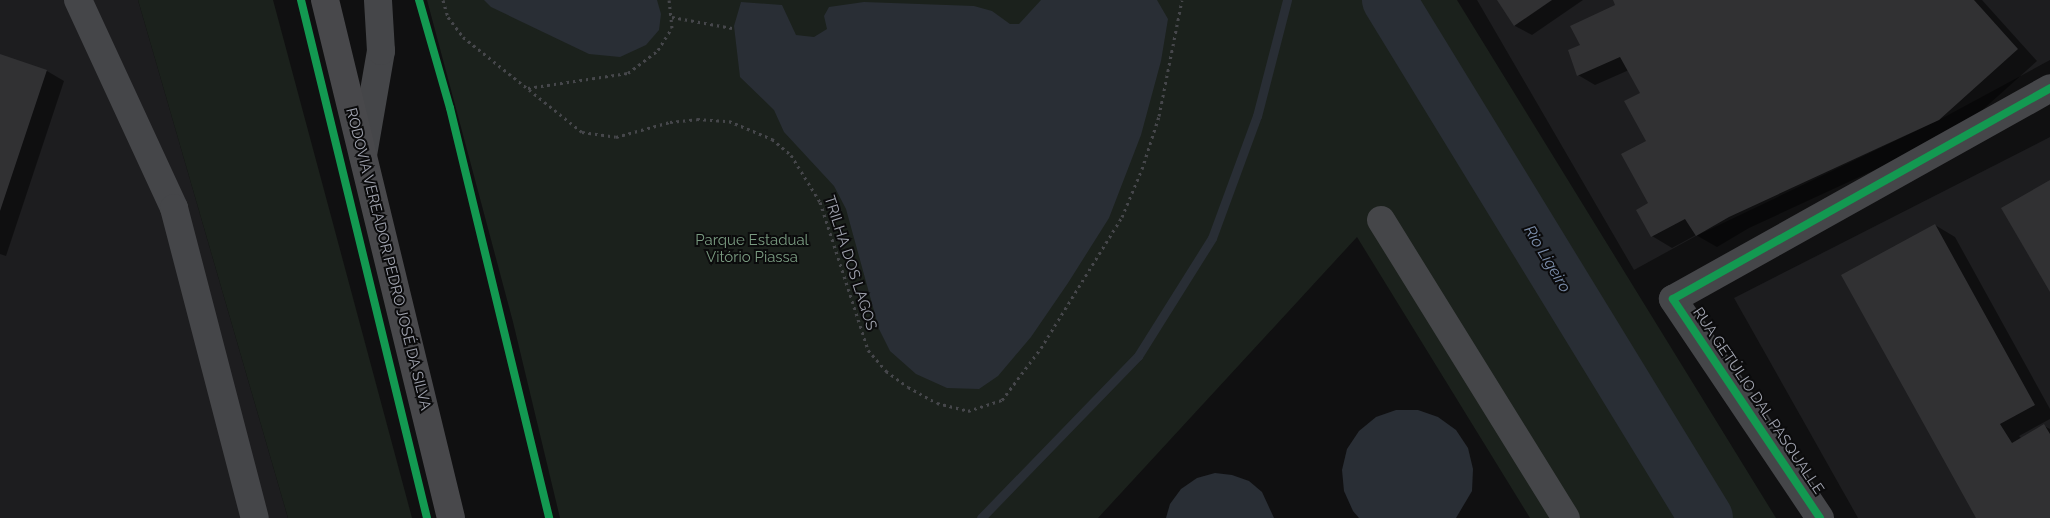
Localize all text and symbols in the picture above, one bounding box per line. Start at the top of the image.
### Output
street label: RODOVIA VEREADOR PEDRO JOSÉ DA SILVA [341,105,435,413]
street label: TRILHA DOS LAGOS [820,193,880,333]
water label: Rio Ligeiro [1520,222,1574,296]
park label: Parque Estadual Vitório Piassa [695,231,809,266]
street label: RUA GETÚLIO DAL PASQUALLE [1688,304,1828,498]

